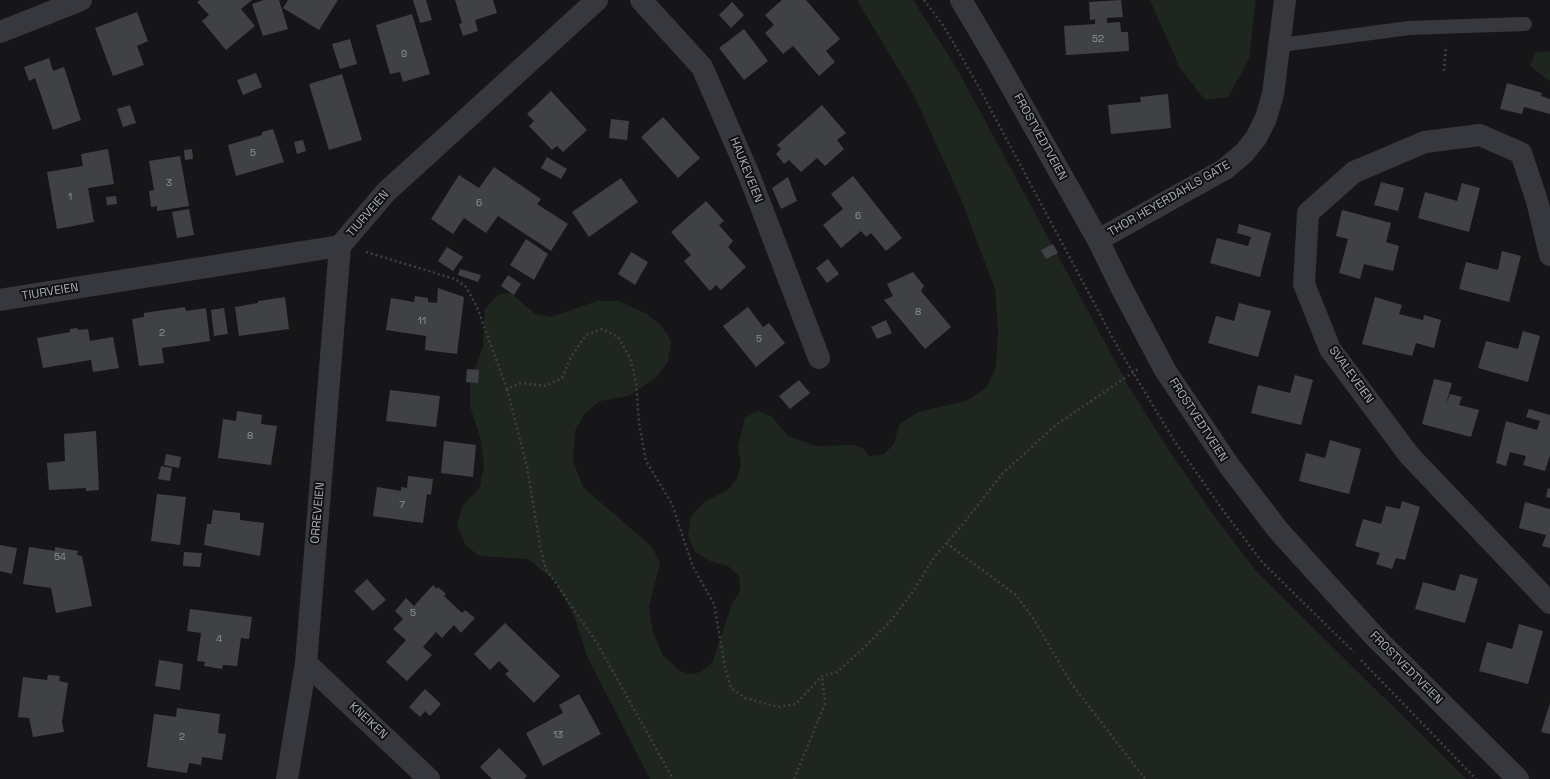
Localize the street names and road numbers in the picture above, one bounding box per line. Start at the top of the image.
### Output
street label: FROSTVEDTVEIEN [1010,91,1070,183]
street label: HAUKEVEIEN [726,135,766,205]
street label: THOR HEYERDAHLS GATE [1105,158,1233,240]
street label: TIURVEIEN [344,188,392,240]
street label: TIURVEIEN [21,280,79,304]
street label: SVALEVEIEN [1326,344,1376,406]
street label: FROSTVEDTVEIEN [1166,375,1230,465]
street label: ORREVEIEN [308,482,328,544]
street label: FROSTVEDTVEIEN [1367,629,1445,707]
street label: KNEIKEN [346,700,390,742]

